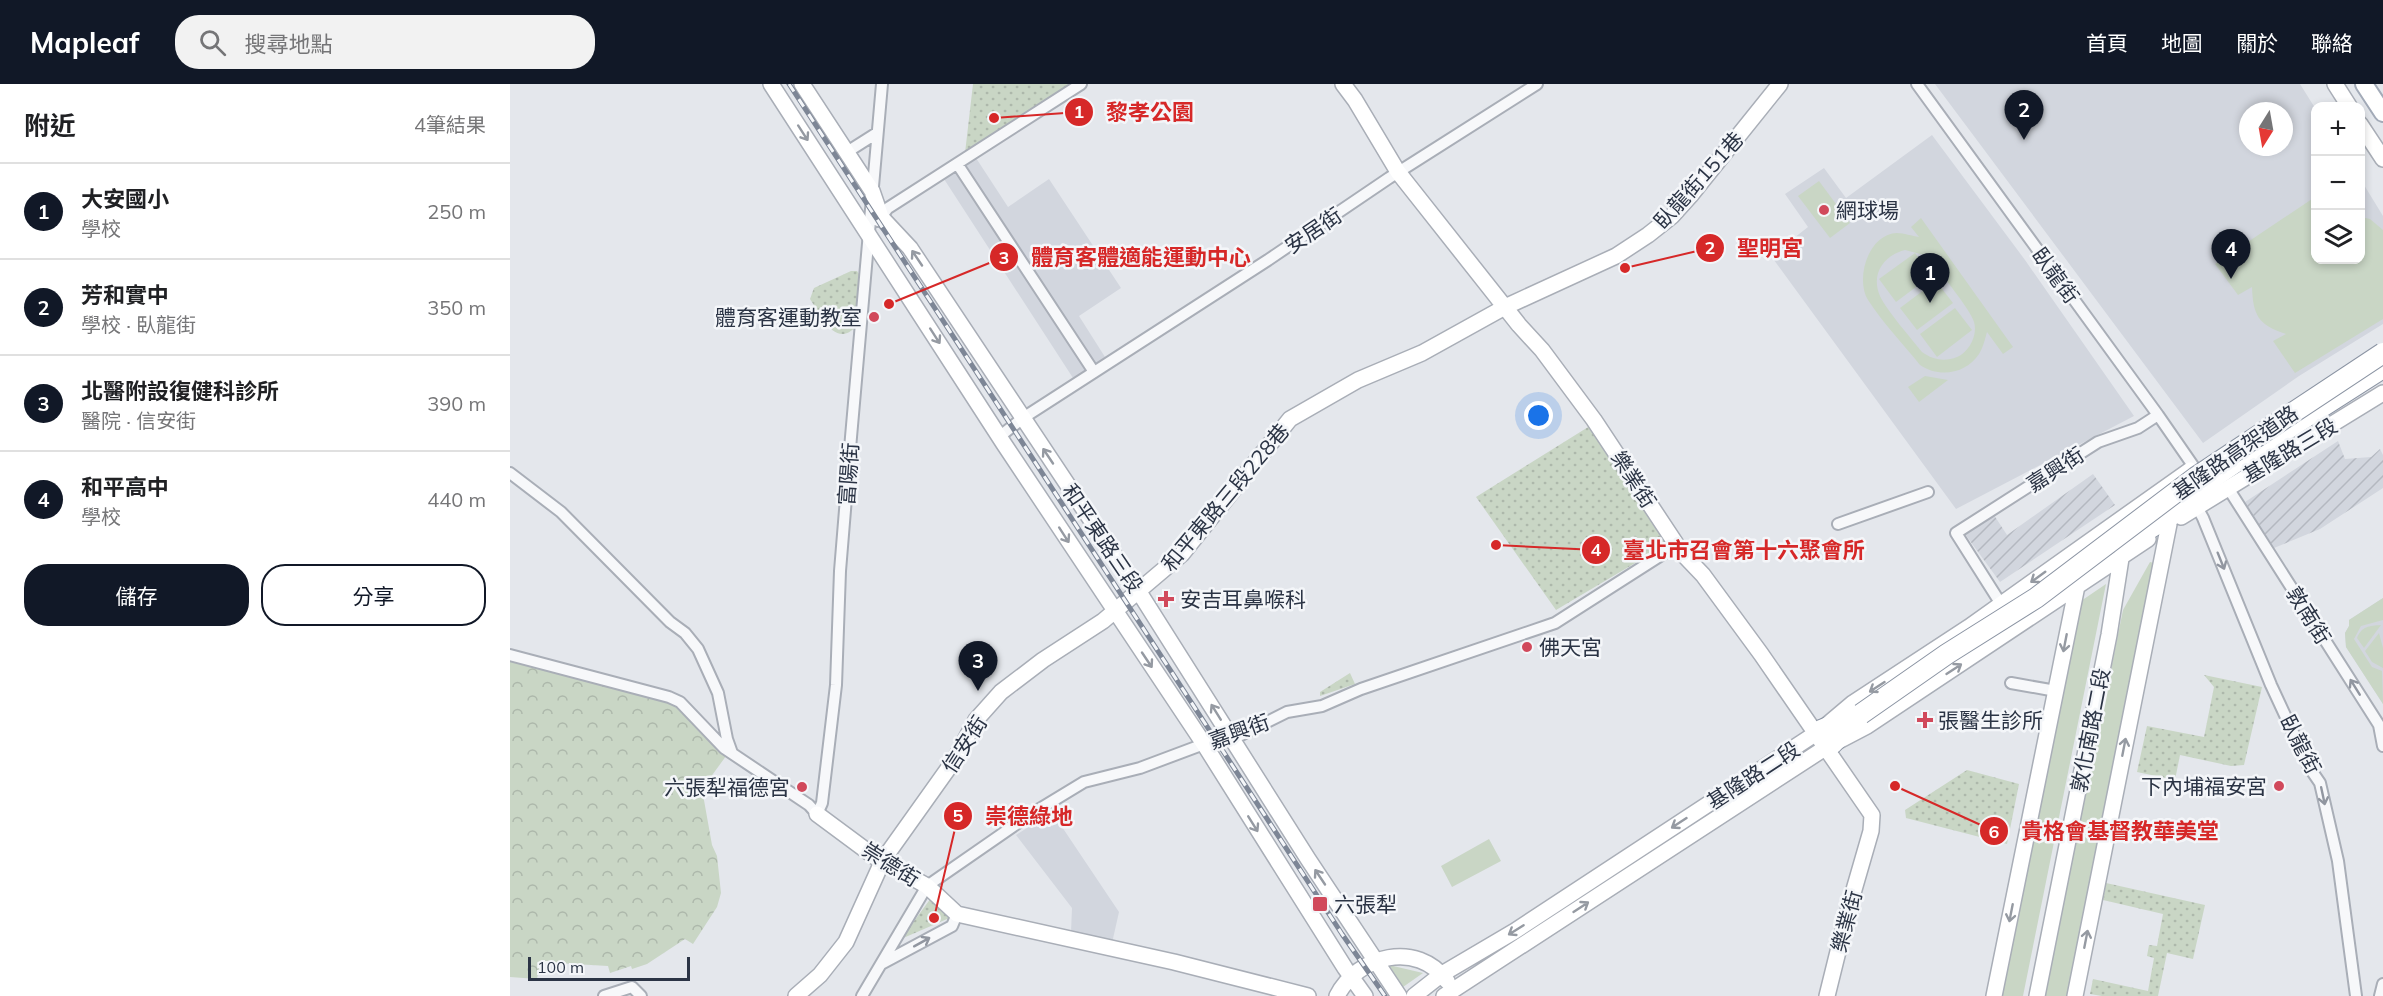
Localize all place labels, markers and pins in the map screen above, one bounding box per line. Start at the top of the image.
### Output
pin: 2 [2004,91,2044,140]
callout: 黎孝公園 [1064,92,1206,132]
place label: 網球場 [1836,197,1899,223]
marker: 網球場 [1817,203,1831,217]
callout: 聖明宮 [1695,228,1815,268]
pin: 4 [2212,230,2250,279]
callout: 體育客體適能運動中心 [989,237,1263,277]
pin: 1 [1910,254,1950,303]
place label: 體育客運動教室 [715,304,862,330]
marker: 體育客運動教室 [867,310,881,324]
callout: 臺北市召會第十六聚會所 [1581,530,1877,570]
place label: 安吉耳鼻喉科 [1180,586,1306,612]
marker: 安吉耳鼻喉科 [1157,590,1175,608]
place label: 佛天宮 [1539,634,1602,660]
marker: 佛天宮 [1520,640,1534,654]
pin: 3 [958,642,998,691]
place label: 張醫生診所 [1938,707,2043,733]
marker: 張醫生診所 [1916,711,1934,729]
place label: 下內埔福安宮 [2141,773,2267,799]
place label: 六張犁福德宮 [664,774,790,800]
marker: 下內埔福安宮 [2272,779,2286,793]
marker: 六張犁福德宮 [795,780,809,794]
callout: 崇德綠地 [943,796,1085,836]
callout: 貴格會基督教華美堂 [1979,811,2231,851]
place label: 六張犁 [1334,891,1397,917]
marker: 六張犁 [1311,895,1329,913]

